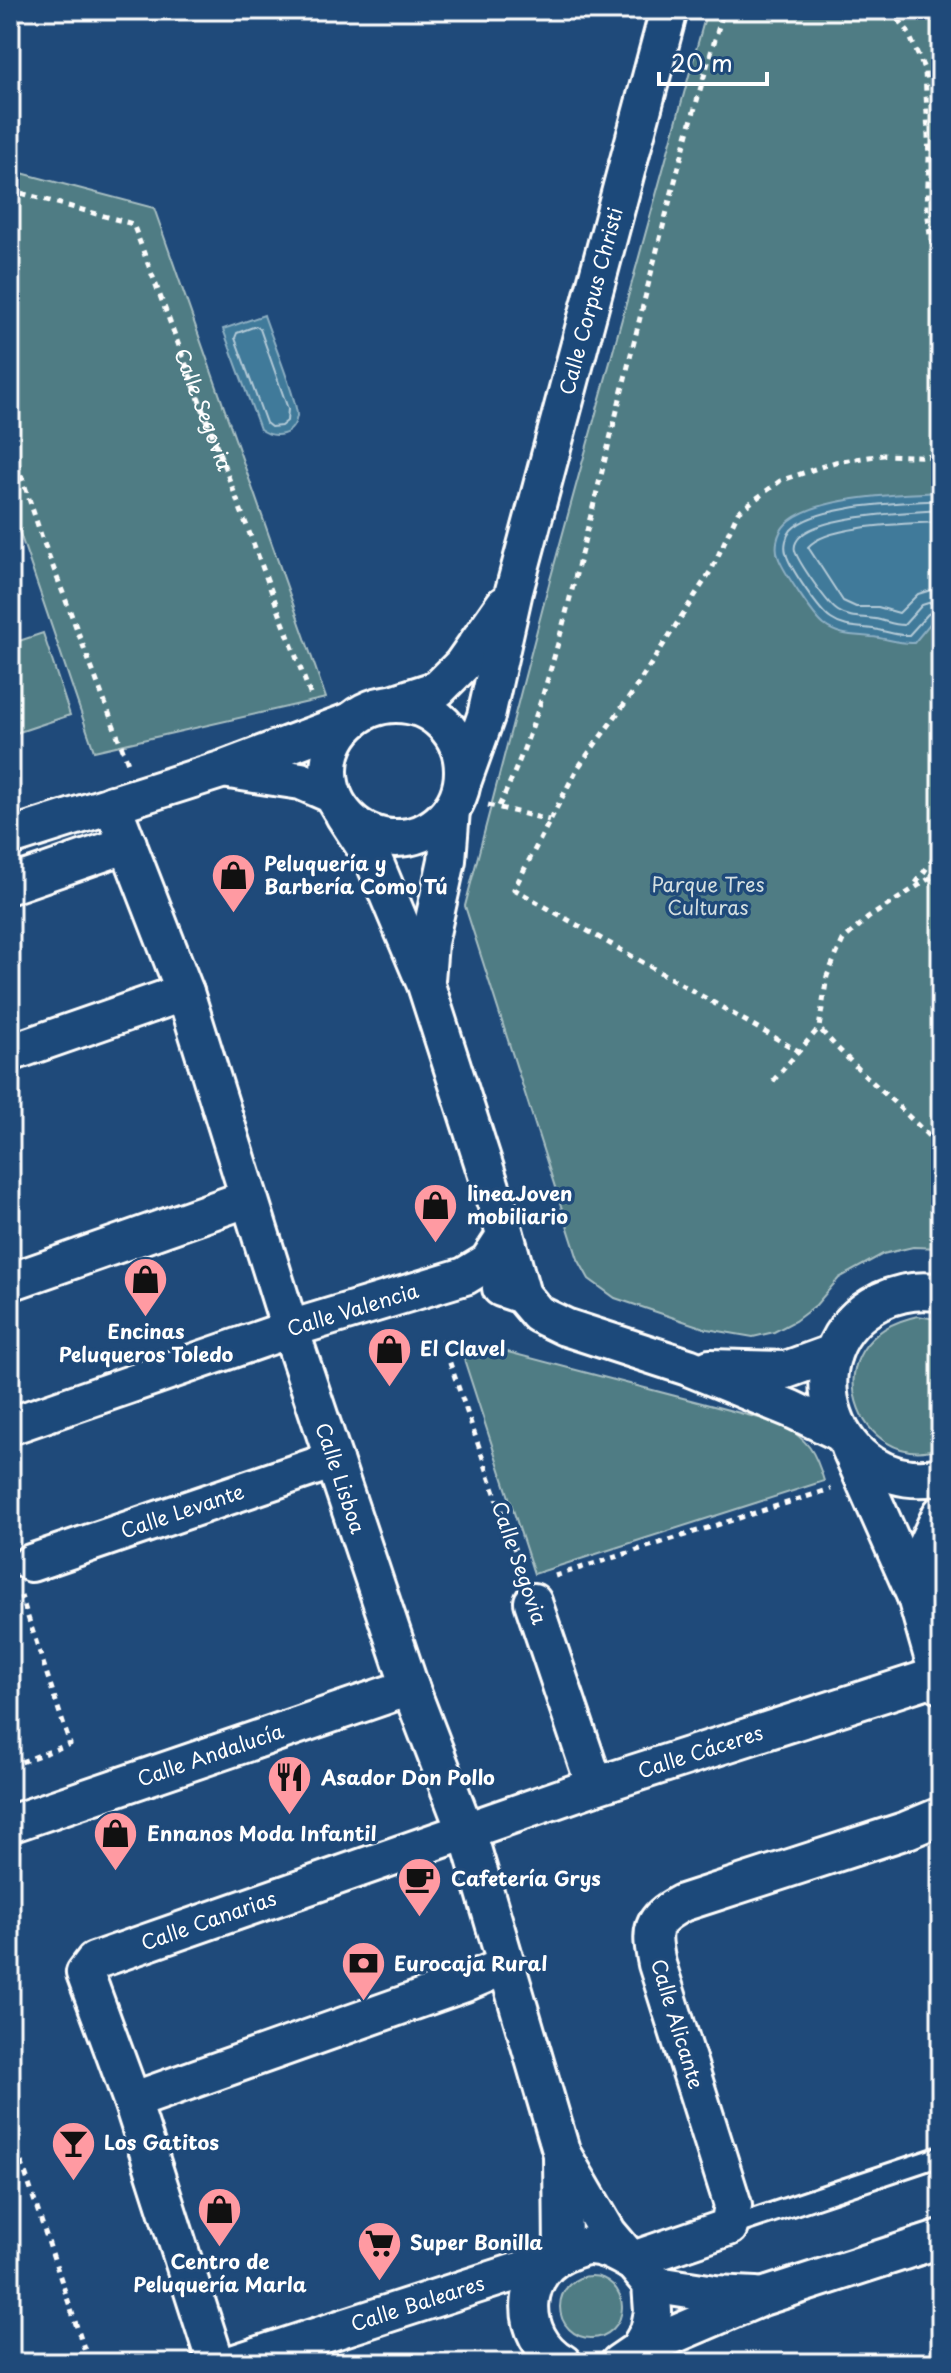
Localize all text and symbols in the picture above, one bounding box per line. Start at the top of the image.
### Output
scale bar [659,36,767,86]
text: 20 m [671,44,733,80]
street label: Calle Corpus Christi [551,204,630,398]
street label: Calle Segovia [167,344,241,475]
place label: Peluquería y Barbería Como Tú [264,848,448,901]
shop icon: Peluquería y Barbería Como Tú [209,852,257,915]
park label: Parque Tres Culturas [651,869,765,922]
place label: lineaJoven mobiliario [467,1178,573,1231]
shop icon: lineaJoven mobiliario [412,1182,460,1245]
shop icon: Encinas Peluqueros Toledo [122,1256,170,1319]
street label: Calle Valencia [283,1275,423,1343]
place label: Encinas Peluqueros Toledo [59,1316,234,1369]
shop icon: El Clavel [365,1325,413,1388]
place label: El Clavel [420,1333,505,1363]
street label: Calle Lisboa [308,1419,374,1538]
street label: Calle Levante [116,1476,248,1545]
street label: Calle Segovia [485,1497,555,1629]
street label: Calle Andalucía [133,1715,288,1793]
street label: Calle Cáceres [634,1717,767,1785]
restaurant icon: Asador Don Pollo [266,1754,314,1817]
place label: Asador Don Pollo [320,1762,495,1792]
shop icon: Ennanos Moda Infantil [92,1810,140,1873]
place label: Ennanos Moda Infantil [147,1818,377,1848]
cafe icon: Cafetería Grys [396,1855,444,1918]
place label: Cafetería Grys [451,1863,601,1893]
street label: Calle Canarias [137,1882,280,1957]
bank icon: Eurocaja Rural [339,1940,387,2003]
place label: Eurocaja Rural [394,1948,547,1978]
street label: Calle Alicante [644,1955,712,2093]
bar icon: Los Gatitos [49,2119,97,2182]
place label: Los Gatitos [104,2127,219,2157]
shop icon: Centro de Peluquería Marla [196,2186,244,2249]
supermarket icon: Super Bonilla [355,2219,403,2282]
place label: Super Bonilla [410,2227,543,2257]
place label: Centro de Peluquería Marla [133,2246,307,2299]
street label: Calle Baleares [347,2267,488,2339]

